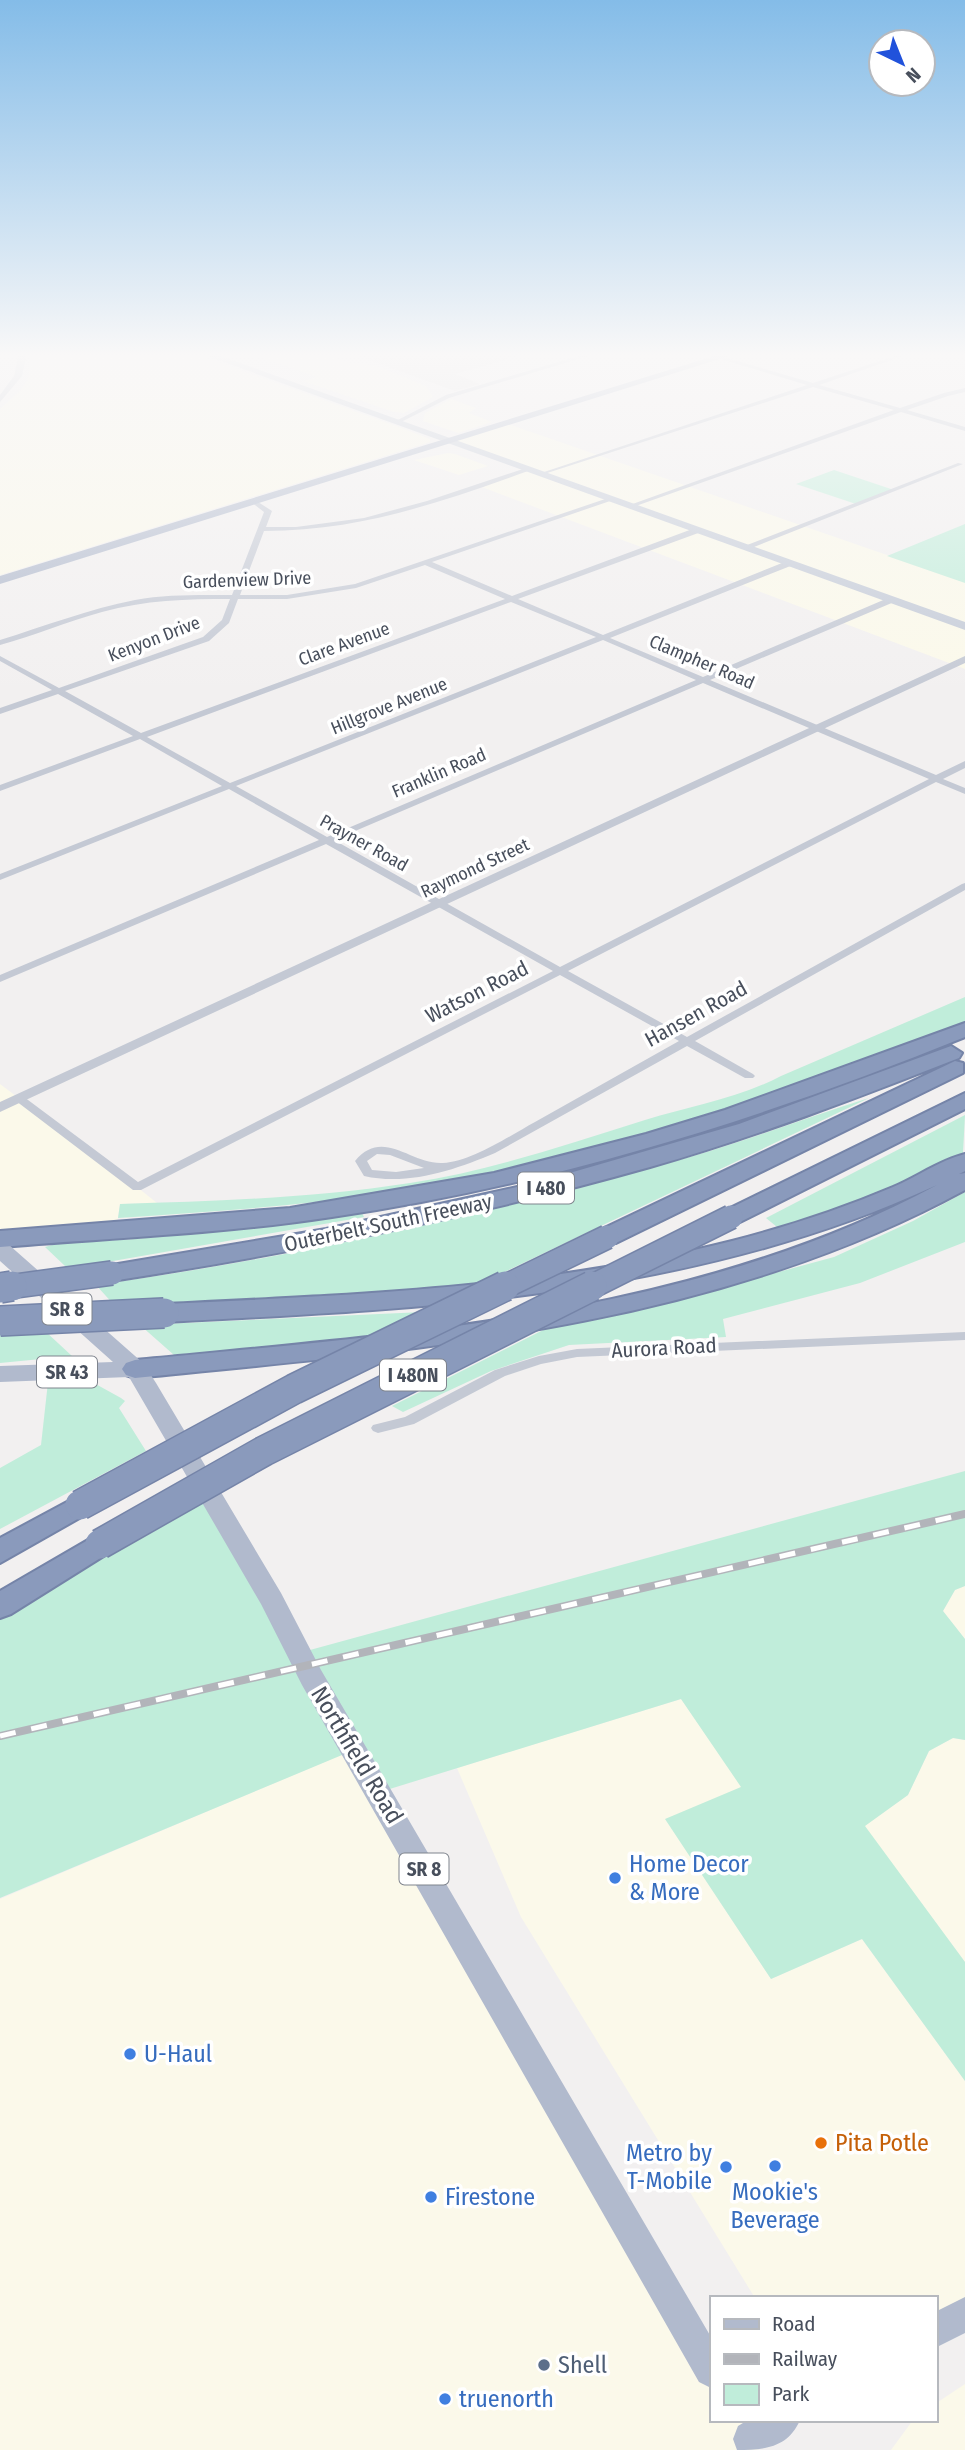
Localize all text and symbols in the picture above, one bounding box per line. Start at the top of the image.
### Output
north arrow [867,28,937,98]
text: N [901,63,925,87]
street label: Gardenview Drive [182,567,312,593]
street label: Kenyon Drive [105,611,203,667]
street label: Clare Avenue [295,617,393,671]
street label: Clampher Road [646,630,758,694]
street label: Hillgrove Avenue [328,673,451,739]
street label: Franklin Road [389,743,489,803]
street label: Prayner Road [316,810,412,876]
street label: Raymond Street [417,833,533,903]
street label: Watson Road [421,955,533,1029]
street label: Hansen Road [640,975,752,1053]
road number: I 480 [518,1172,574,1204]
street label: Outerbelt South Freeway [282,1188,495,1258]
road number: SR 8 [42,1294,92,1324]
street label: Aurora Road [611,1332,717,1364]
road number: SR 43 [37,1356,97,1388]
road number: I 480N [380,1359,446,1390]
street label: Northfield Road [305,1681,409,1829]
place label: Home Decor & More [629,1850,749,1906]
road number: SR 8 [400,1854,448,1884]
marker: Home Decor & More [607,1870,623,1886]
place label: U-Haul [144,2040,212,2068]
marker: U-Haul [122,2046,138,2062]
place label: Pita Potle [835,2129,929,2157]
marker: Pita Potle [813,2135,829,2151]
place label: Metro by T-Mobile [626,2139,712,2195]
marker: Mookie's Beverage [767,2158,783,2174]
marker: Metro by T-Mobile [718,2159,734,2175]
place label: Mookie's Beverage [730,2178,820,2234]
place label: Firestone [445,2183,535,2211]
marker: Firestone [423,2189,439,2205]
legend [710,2296,937,2422]
text: Road [772,2311,816,2337]
text: Railway [772,2346,838,2372]
place label: Shell [558,2351,607,2379]
marker: Shell [536,2357,552,2373]
text: Park [772,2381,810,2407]
place label: truenorth [459,2385,554,2413]
marker: truenorth [437,2391,453,2407]

